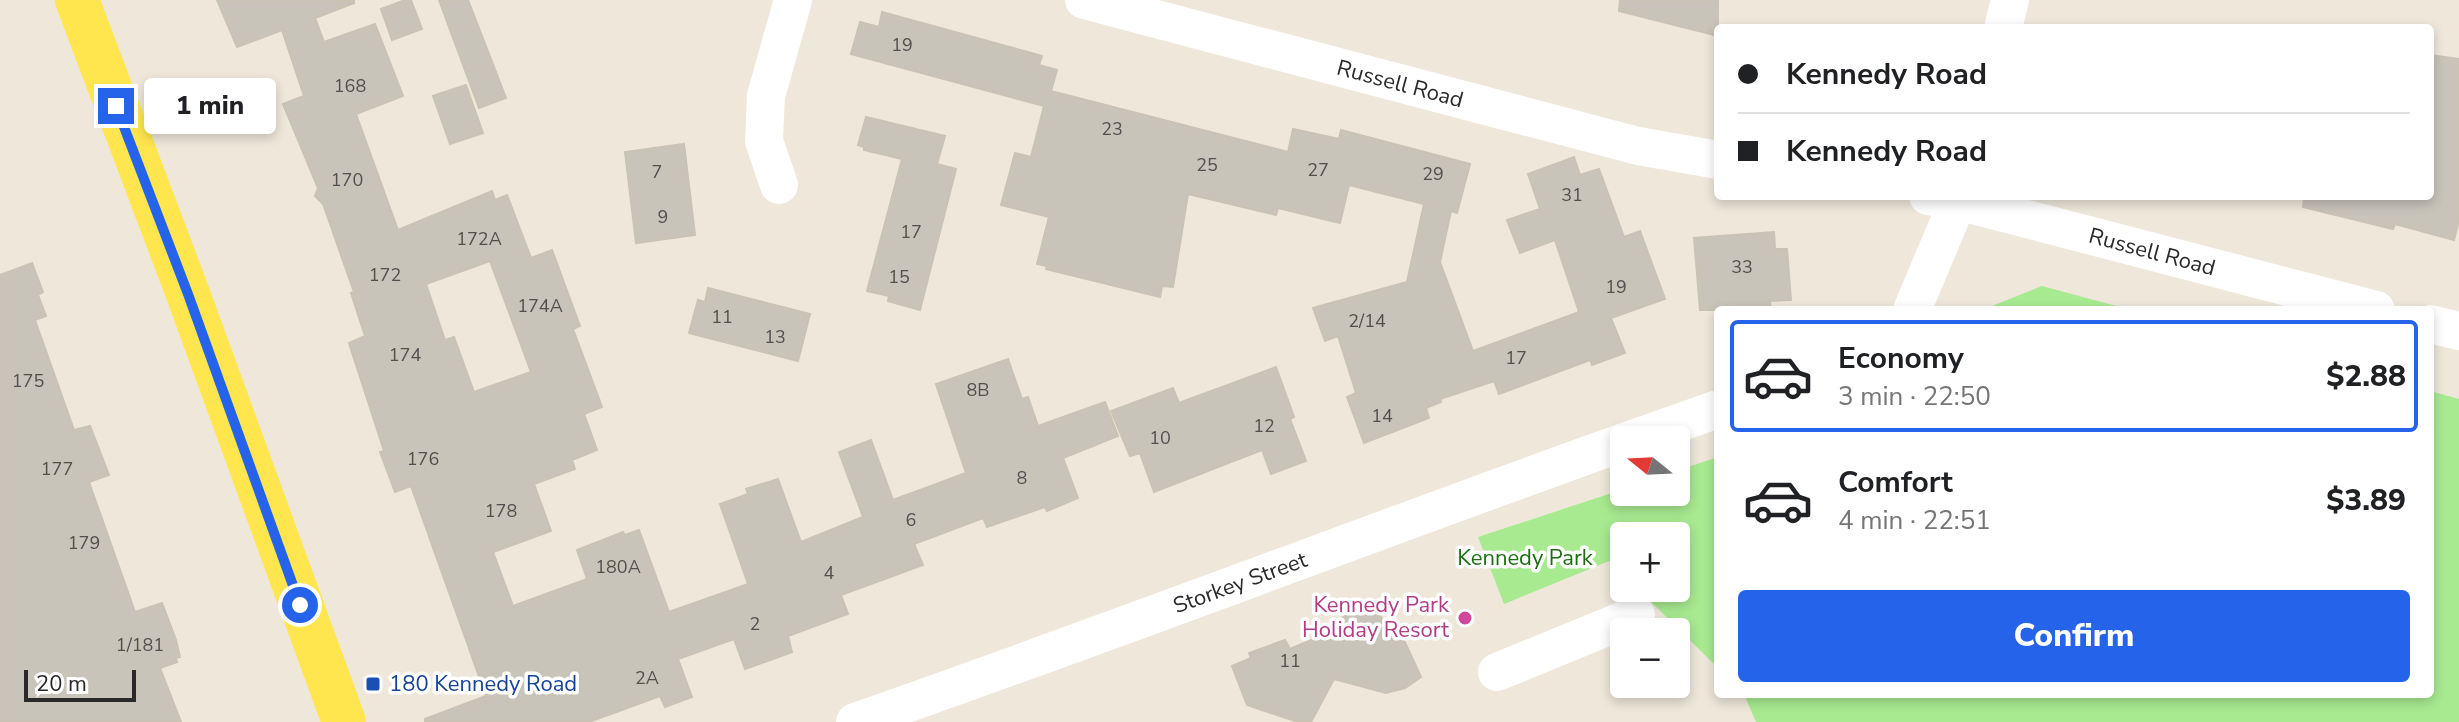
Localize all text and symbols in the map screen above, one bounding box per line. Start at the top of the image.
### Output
house number: 19 [891,33,913,57]
street label: Russell Road [1333,53,1467,115]
text: Kennedy Road [1786,54,1987,95]
house number: 168 [334,74,366,98]
callout: 1 min [144,78,276,134]
route end [98,88,134,124]
text: 1 min [176,88,244,123]
house number: 23 [1101,117,1123,141]
text: Kennedy Road [1786,131,1987,172]
house number: 25 [1196,153,1218,177]
house number: 27 [1307,158,1329,182]
house number: 7 [652,160,662,184]
house number: 29 [1422,162,1444,186]
house number: 170 [331,168,363,192]
house number: 31 [1561,183,1583,207]
house number: 9 [658,205,668,229]
house number: 17 [900,220,922,244]
street label: Russell Road [2085,221,2219,283]
house number: 172A [456,227,502,251]
house number: 33 [1731,255,1753,279]
house number: 172 [369,263,401,287]
house number: 15 [888,265,910,289]
house number: 19 [1605,275,1627,299]
house number: 174A [517,294,563,318]
house number: 11 [711,305,733,329]
house number: 2/14 [1348,309,1386,333]
house number: 13 [764,325,786,349]
text: Economy [1838,338,1964,379]
icon: car [1742,340,1814,412]
house number: 174 [389,343,421,367]
house number: 17 [1505,346,1527,370]
text: $2.88 [2326,356,2406,397]
house number: 175 [12,369,44,393]
house number: 8B [967,378,989,402]
text: 3 min · 22:50 [1838,379,1991,414]
house number: 14 [1371,404,1393,428]
house number: 12 [1253,414,1275,438]
house number: 10 [1149,426,1171,450]
north arrow [1610,426,1690,506]
map controls [1610,426,1690,698]
house number: 176 [407,447,439,471]
house number: 177 [41,457,73,481]
text: Comfort [1838,462,1953,503]
icon: car [1742,464,1814,536]
house number: 8 [1017,466,1027,490]
text: $3.89 [2326,480,2406,521]
house number: 178 [485,499,517,523]
text: 4 min · 22:51 [1838,503,1991,538]
house number: 6 [906,508,916,532]
button: + [1610,522,1690,602]
house number: 179 [68,531,100,555]
park label: Kennedy Park [1457,543,1594,573]
street label: Storkey Street [1169,545,1311,621]
house number: 180A [595,555,641,579]
house number: 4 [824,561,835,585]
route start [282,587,318,623]
place label: Kennedy Park Holiday Resort [1302,590,1450,645]
button: Confirm [1738,590,2410,682]
marker: Kennedy Park Holiday Resort [1456,609,1474,627]
house number: 2 [750,612,760,636]
button: − [1610,618,1690,698]
house number: 1/181 [116,633,164,657]
house number: 11 [1279,649,1301,673]
scale bar [24,666,136,702]
house number: 2A [635,666,659,690]
text: 20 m [36,669,87,699]
place label: 180 Kennedy Road [389,669,577,699]
marker: 180 Kennedy Road [364,675,382,693]

